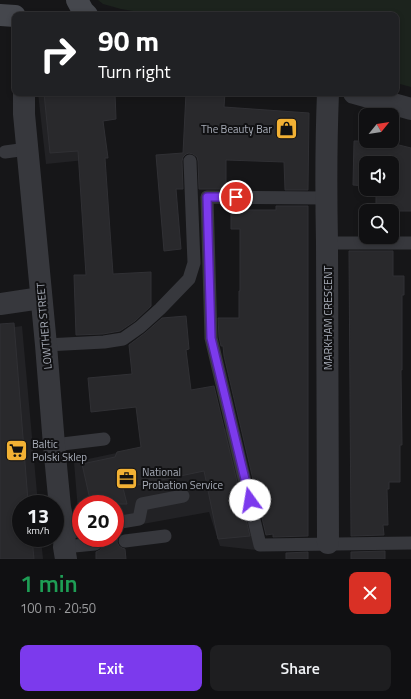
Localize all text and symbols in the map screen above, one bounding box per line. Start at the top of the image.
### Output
text: 90 m [98,19,159,62]
icon: right [32,28,84,80]
text: Turn right [98,58,171,85]
north arrow [359,108,399,148]
map controls [359,108,399,244]
shop icon: The Beauty Bar [274,116,300,142]
place label: The Beauty Bar [201,121,272,137]
button: sound [359,156,399,196]
pin [219,180,253,214]
icon: arrive [225,186,247,208]
button: search [359,204,399,244]
street label: MARKHAM CRESCENT [320,266,336,370]
street label: LOWTHER STREET [32,282,56,370]
place label: Baltic Polski Sklep [32,436,87,465]
supermarket icon: Baltic Polski Sklep [3,437,29,463]
place label: National Probation Service [142,464,223,493]
office icon: National Probation Service [114,465,140,491]
position arrow [229,479,271,521]
speed limit sign: 20 [72,495,124,547]
text: 13 [27,500,49,531]
text: km/h [27,523,49,538]
text: 1 min [20,565,78,601]
button: close [349,572,391,614]
text: 100 m · 20:50 [20,598,96,618]
button: Exit [20,645,202,691]
button: Share [210,645,391,691]

